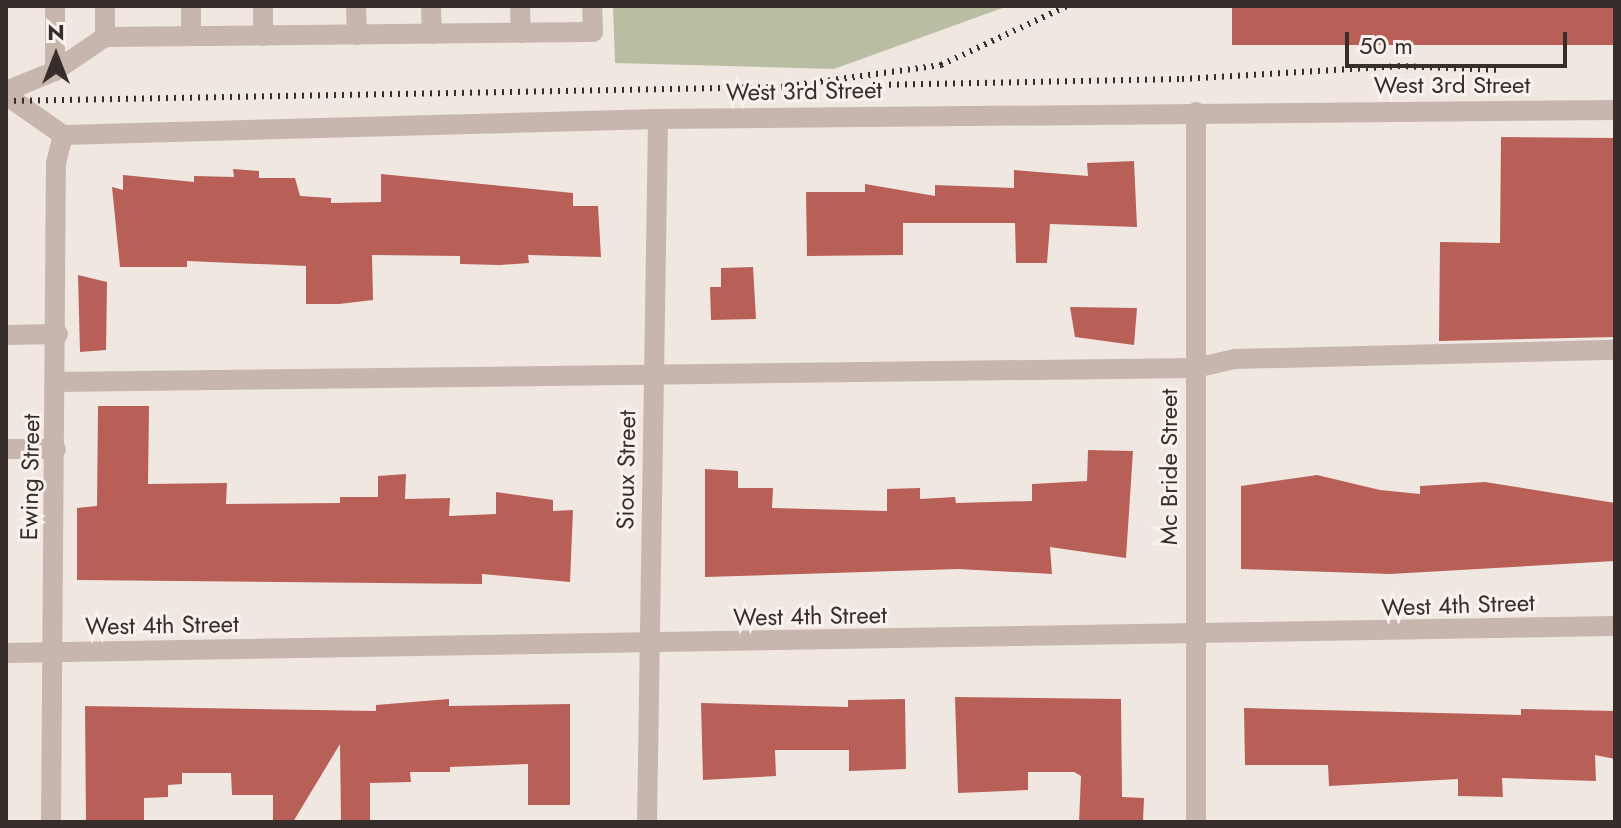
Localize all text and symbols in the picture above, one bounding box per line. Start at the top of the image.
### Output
north arrow [16,16,96,96]
text: N [47,16,65,48]
scale bar [1349,16,1571,66]
text: 50 m [1359,28,1413,63]
street label: West 3rd Street [1374,71,1530,99]
street label: West 3rd Street [726,75,882,107]
street label: Mc Bride Street [1155,389,1183,545]
street label: Sioux Street [611,410,641,530]
street label: Ewing Street [14,414,46,540]
street label: West 4th Street [1381,588,1535,622]
street label: West 4th Street [733,600,887,632]
street label: West 4th Street [85,609,239,641]

